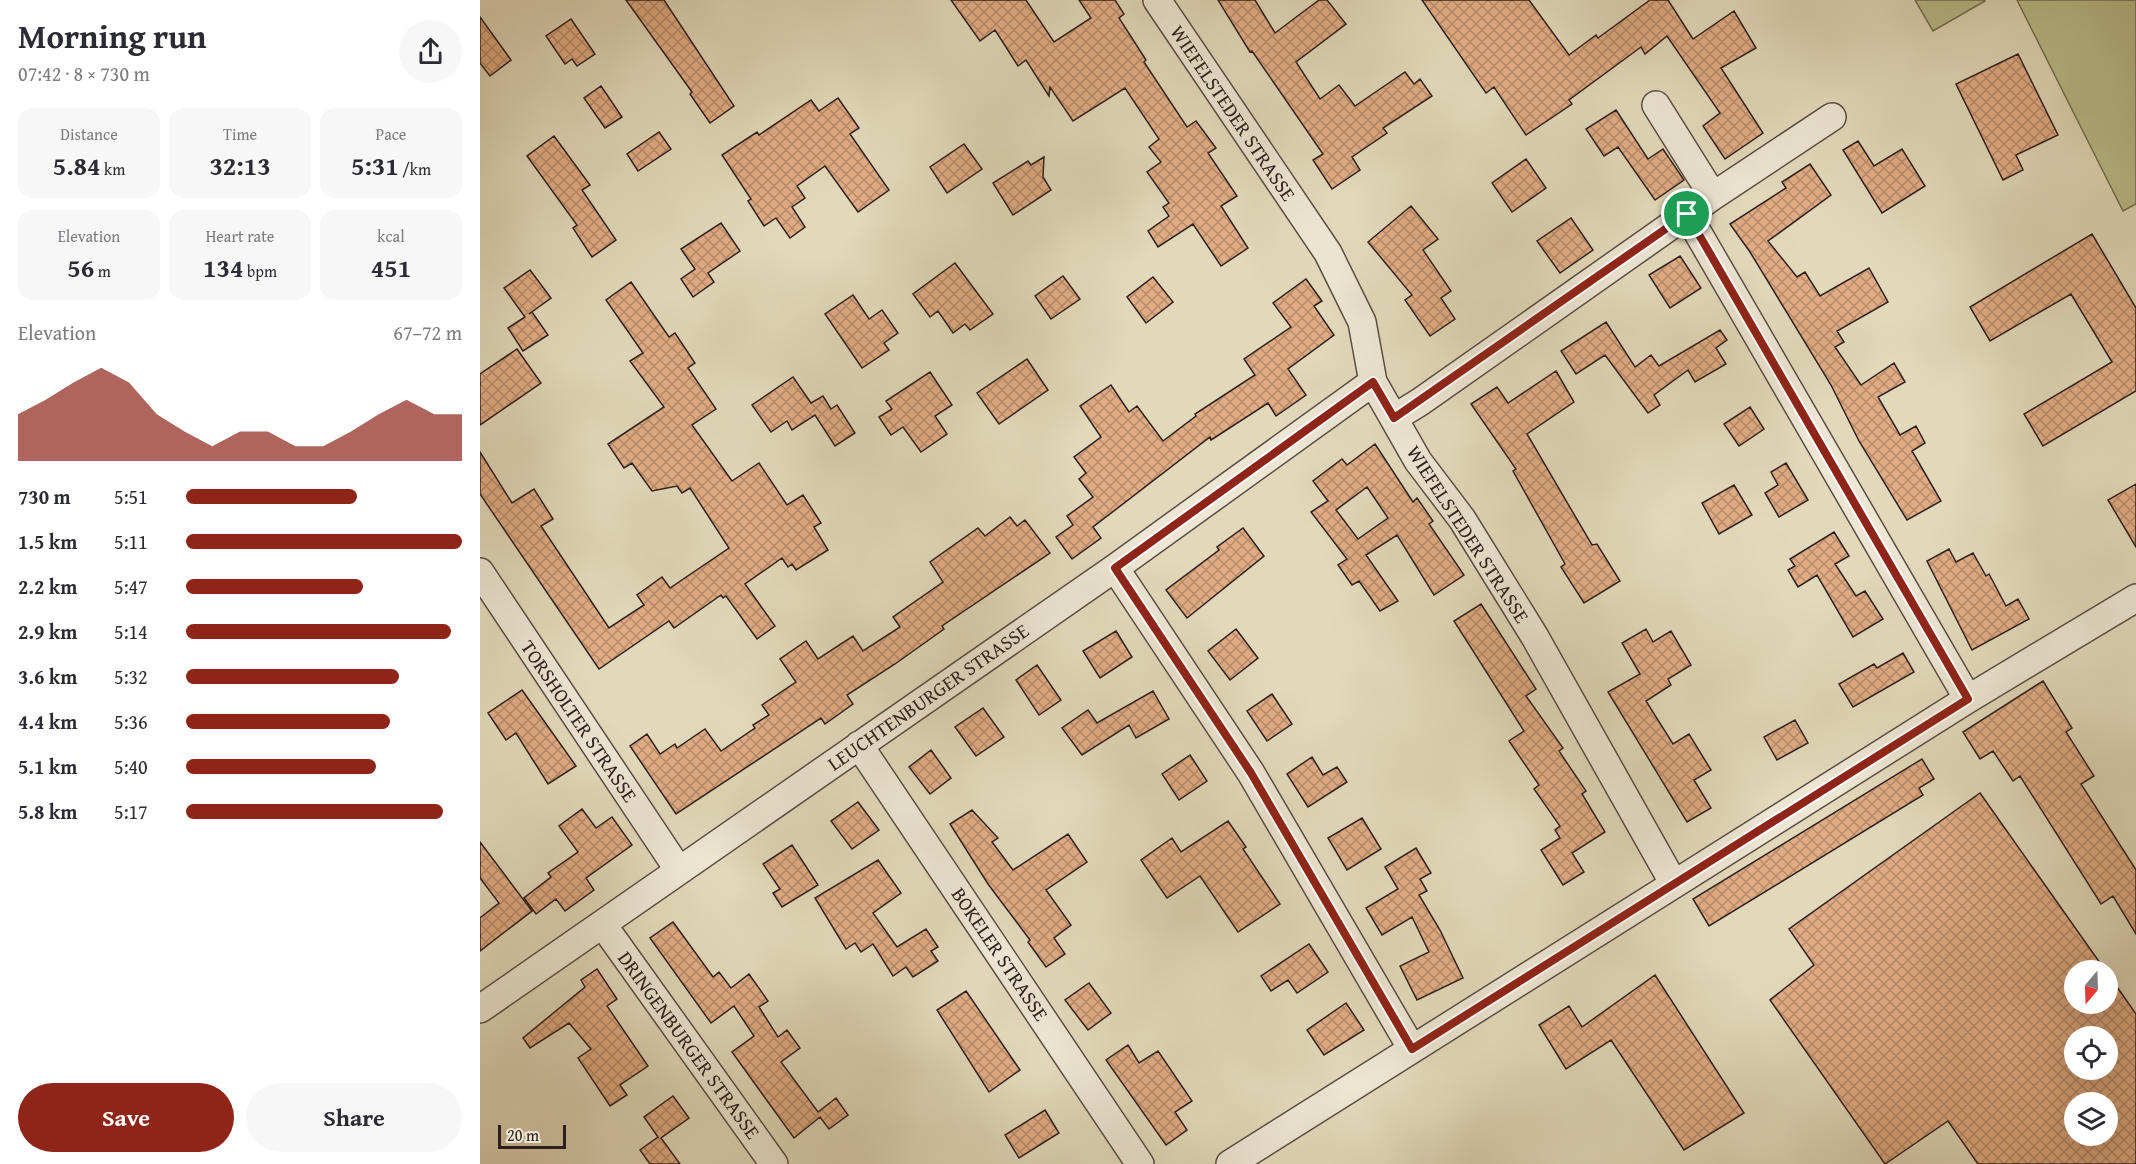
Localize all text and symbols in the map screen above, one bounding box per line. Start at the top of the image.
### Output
text: Morning run [18,12,207,60]
street label: WIEFELSTEDER STRASSE [1164,19,1303,206]
button: share [399,20,462,83]
text: 07:42 · 8 × 730 m [18,59,150,88]
text: Distance [60,122,118,146]
text: Time [223,122,257,146]
text: Pace [376,122,406,146]
text: 5.84 [53,146,101,185]
text: 32:13 [209,146,271,185]
text: 5:31 [351,146,399,185]
text: km [101,157,125,181]
text: /km [399,157,431,181]
pin [1661,188,1712,239]
icon: arrive [1670,197,1703,230]
text: Elevation [58,224,120,248]
text: Heart rate [206,224,274,248]
text: kcal [377,224,405,248]
text: 56 [67,248,94,287]
text: 134 [203,248,243,287]
text: 451 [371,248,411,287]
text: m [94,259,111,283]
text: bpm [243,259,277,283]
text: Elevation [18,318,96,347]
text: 67–72 m [393,318,462,347]
street label: WIEFELSTEDER STRASSE [1400,439,1537,628]
text: 730 m [18,482,71,511]
text: 5:51 [114,482,148,511]
text: 1.5 km [18,527,77,556]
text: 5:11 [114,527,148,556]
text: 2.2 km [18,572,77,601]
text: 5:47 [114,572,148,601]
street label: LEUCHTENBURGER STRASSE [821,616,1034,777]
text: 2.9 km [18,617,77,646]
text: 5:14 [114,617,148,646]
street label: TORSHOLTER STRASSE [514,634,645,808]
text: 3.6 km [18,662,77,691]
text: 5:32 [114,662,148,691]
text: 4.4 km [18,707,77,736]
text: 5:36 [114,707,148,736]
text: 5.1 km [18,752,77,781]
text: 5:40 [114,752,148,781]
text: 5.8 km [18,797,77,826]
text: 5:17 [114,797,148,826]
street label: BOKELER STRASSE [945,881,1056,1026]
street label: DRINGENBURGER STRASSE [611,945,768,1145]
north arrow [2064,960,2118,1014]
map controls [2064,960,2118,1146]
button: locate [2064,1026,2118,1080]
button: Save [18,1083,234,1152]
button: Share [246,1083,462,1152]
button: layers [2064,1092,2118,1146]
scale bar [498,1122,566,1150]
text: 20 m [507,1123,539,1147]

